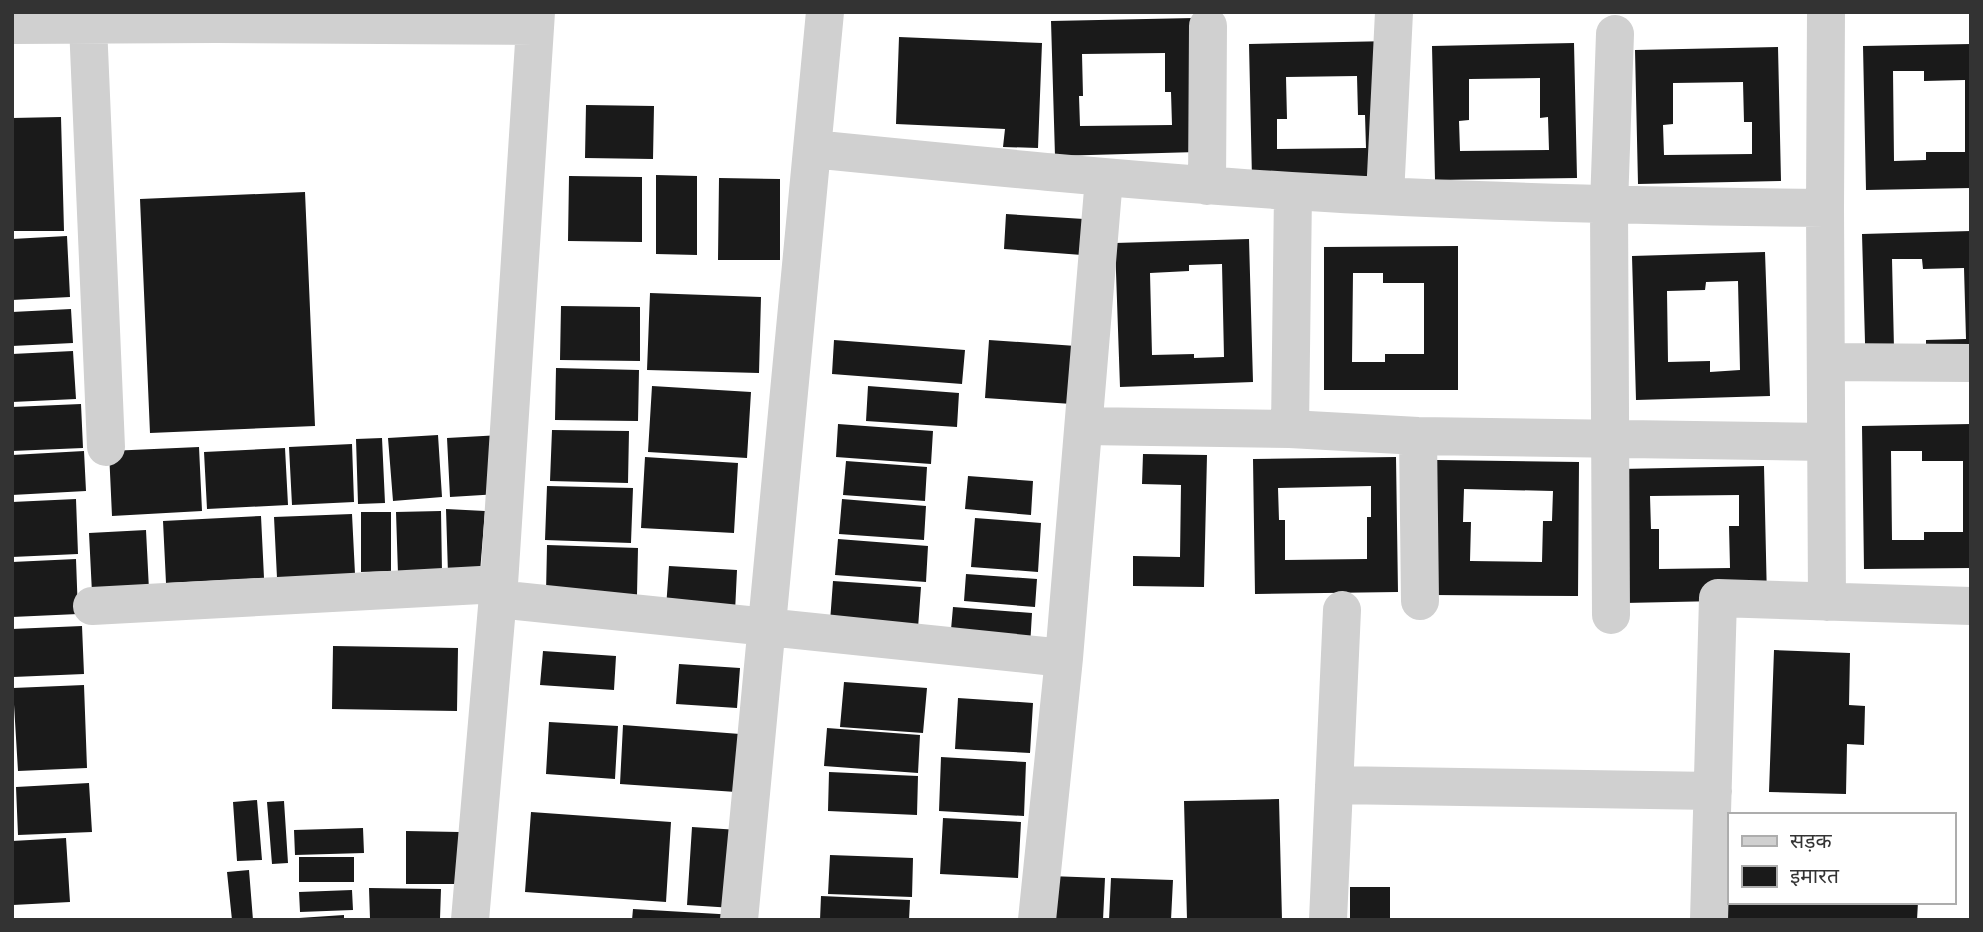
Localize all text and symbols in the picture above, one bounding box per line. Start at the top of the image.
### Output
legend [1728,813,1955,904]
text: सड़क [1790,827,1832,852]
text: इमारत [1790,862,1840,887]

